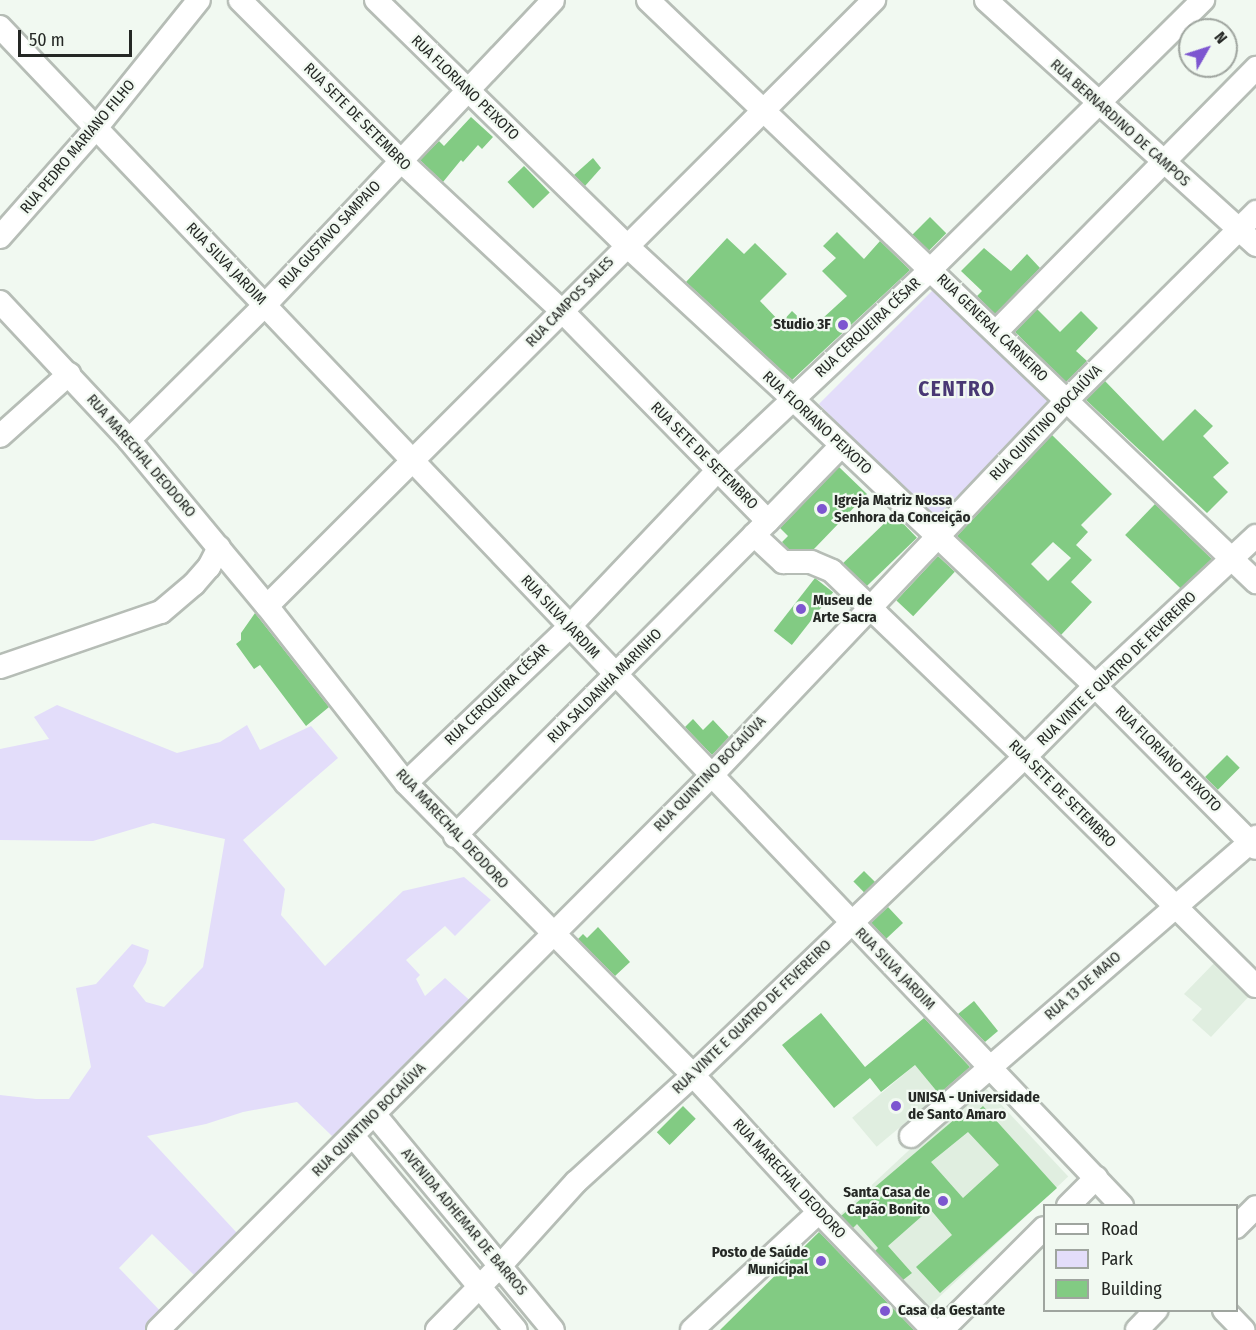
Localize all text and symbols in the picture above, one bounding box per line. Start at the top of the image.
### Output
scale bar [21,18,135,56]
north arrow [1178,18,1238,78]
text: N [1210,28,1231,47]
text: 50 m [29,29,65,51]
street label: RUA FLORIANO PEIXOTO [407,32,523,144]
street label: RUA BERNARDINO DE CAMPOS [1047,56,1193,190]
street label: RUA SETE DE SETEMBRO [300,60,414,174]
street label: RUA PEDRO MARIANO FILHO [17,76,139,218]
street label: RUA GUSTAVO SAMPAIO [275,177,385,293]
street label: RUA SILVA JARDIM [182,219,270,309]
street label: RUA CAMPOS SALES [522,253,618,351]
street label: RUA GENERAL CARNEIRO [933,270,1051,386]
street label: RUA CERQUEIRA CÉSAR [812,275,924,381]
place label: Studio 3F [773,316,831,334]
marker: Studio 3F [836,318,850,332]
street label: RUA QUINTINO BOCAIÚVA [986,362,1106,484]
street label: RUA FLORIANO PEIXOTO [759,368,875,478]
district label: CENTRO [918,376,996,402]
street label: RUA MARECHAL DEODORO [83,391,199,521]
street label: RUA SETE DE SETEMBRO [647,399,761,513]
place label: Igreja Matriz Nossa Senhora da Conceição [834,491,971,526]
marker: Igreja Matriz Nossa Senhora da Conceição [815,502,829,516]
street label: RUA SILVA JARDIM [517,572,603,662]
street label: RUA VINTE E QUATRO DE FEVEREIRO [1034,588,1200,750]
place label: Museu de Arte Sacra [813,591,877,626]
marker: Museu de Arte Sacra [794,602,808,616]
street label: RUA SALDANHA MARINHO [544,625,666,747]
street label: RUA CERQUEIRA CÉSAR [441,641,553,749]
street label: RUA FLORIANO PEIXOTO [1111,702,1225,816]
street label: RUA QUINTINO BOCAIÚVA [650,713,770,835]
street label: RUA SETE DE SETEMBRO [1005,737,1119,851]
street label: RUA MARECHAL DEODORO [392,765,512,893]
street label: RUA SILVA JARDIM [851,924,939,1014]
street label: RUA VINTE E QUATRO DE FEVEREIRO [669,936,835,1098]
street label: RUA 13 DE MAIO [1041,948,1125,1024]
street label: RUA QUINTINO BOCAIÚVA [308,1059,430,1181]
place label: UNISA - Universidade de Santo Amaro [908,1088,1040,1123]
marker: UNISA - Universidade de Santo Amaro [889,1099,903,1113]
street label: RUA MARECHAL DEODORO [729,1115,849,1243]
street label: AVENIDA ADHEMAR DE BARROS [397,1145,531,1299]
place label: Santa Casa de Capão Bonito [843,1183,930,1218]
marker: Santa Casa de Capão Bonito [934,1192,952,1210]
legend [1043,1204,1238,1312]
text: Road [1101,1218,1138,1240]
place label: Posto de Saúde Municipal [712,1243,808,1278]
text: Park [1101,1248,1133,1270]
marker: Posto de Saúde Municipal [812,1252,830,1270]
text: Building [1101,1278,1162,1300]
marker: Casa da Gestante [876,1302,894,1320]
place label: Casa da Gestante [898,1302,1005,1320]

